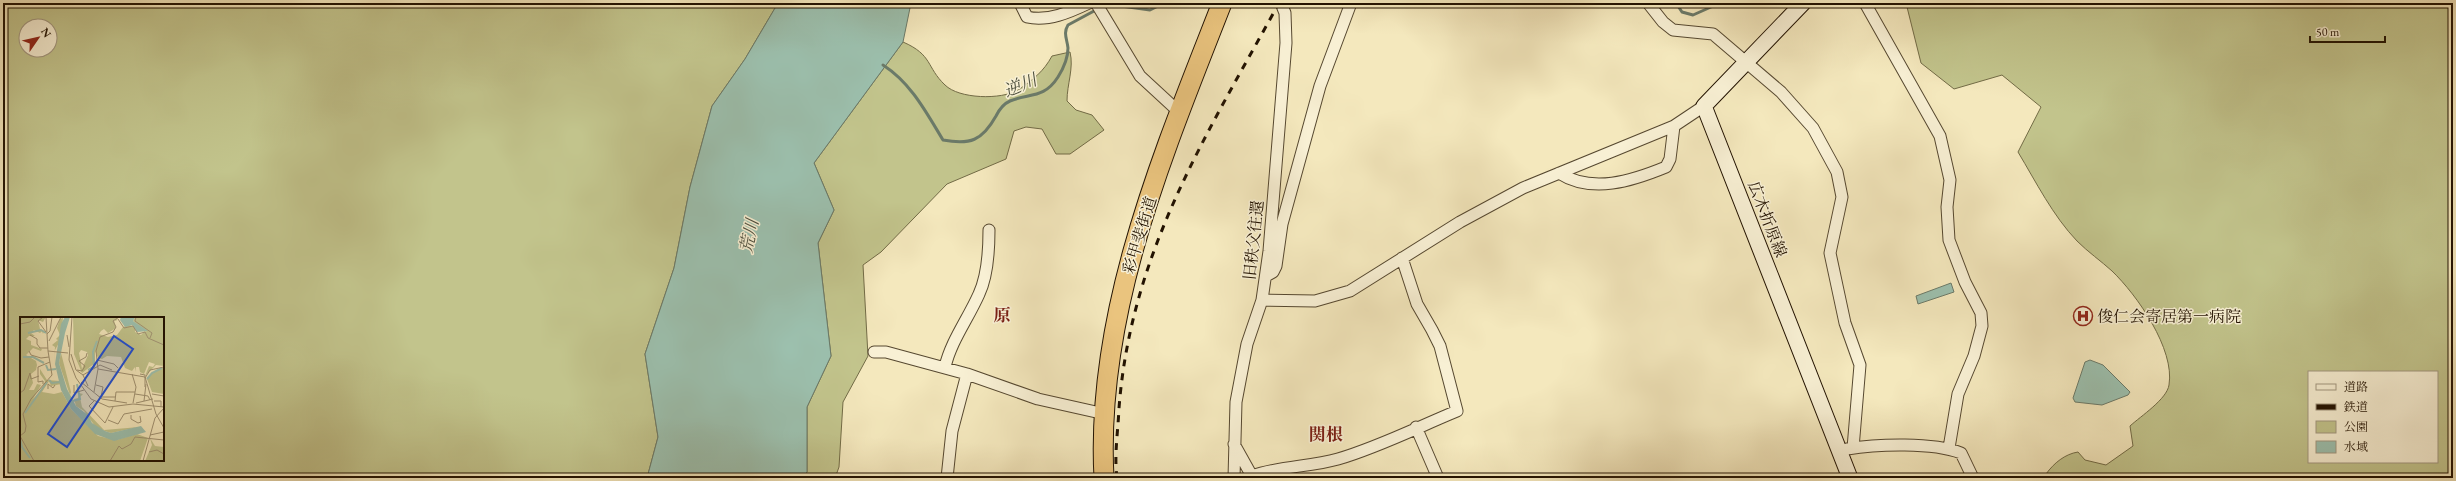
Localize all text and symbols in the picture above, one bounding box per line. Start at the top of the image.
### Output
north arrow [18,18,58,58]
scale bar [2310,18,2385,44]
text: 50 m [2316,24,2340,40]
text: N [38,25,55,40]
water label: 逆川 [1000,68,1042,102]
street label: 広木折原線 [1743,178,1792,260]
street label: 彩甲斐街道 [1118,194,1161,276]
street label: 旧秩父往還 [1239,199,1268,281]
water label: 荒川 [735,215,764,255]
district label: 原 [994,304,1011,326]
hospital icon: 俊仁会寄居第一病院 [2072,305,2094,327]
place label: 俊仁会寄居第一病院 [2097,306,2241,327]
inset map [20,317,164,461]
legend [2308,371,2438,463]
text: 道路 [2344,379,2368,395]
text: 鉄道 [2343,399,2368,415]
text: 公園 [2344,419,2368,435]
district label: 関根 [1309,423,1343,445]
text: 水域 [2344,439,2368,455]

